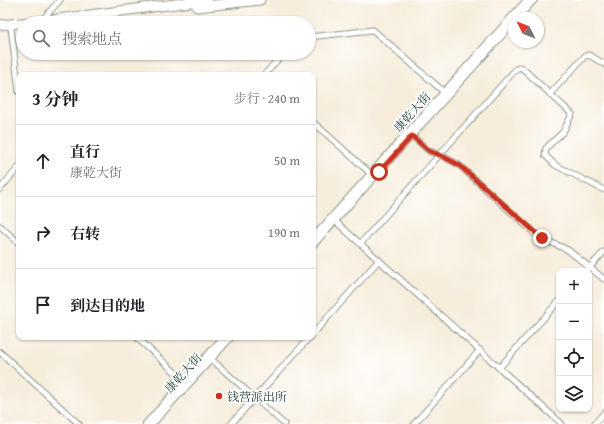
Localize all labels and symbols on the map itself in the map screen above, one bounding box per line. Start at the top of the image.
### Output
north arrow [508,12,544,48]
street label: 康乾大街 [390,88,435,136]
route start [370,163,388,181]
route end [533,229,551,247]
street label: 康乾大街 [161,349,206,397]
place label: 钱营派出所 [227,388,287,405]
marker: 钱营派出所 [214,391,224,401]

